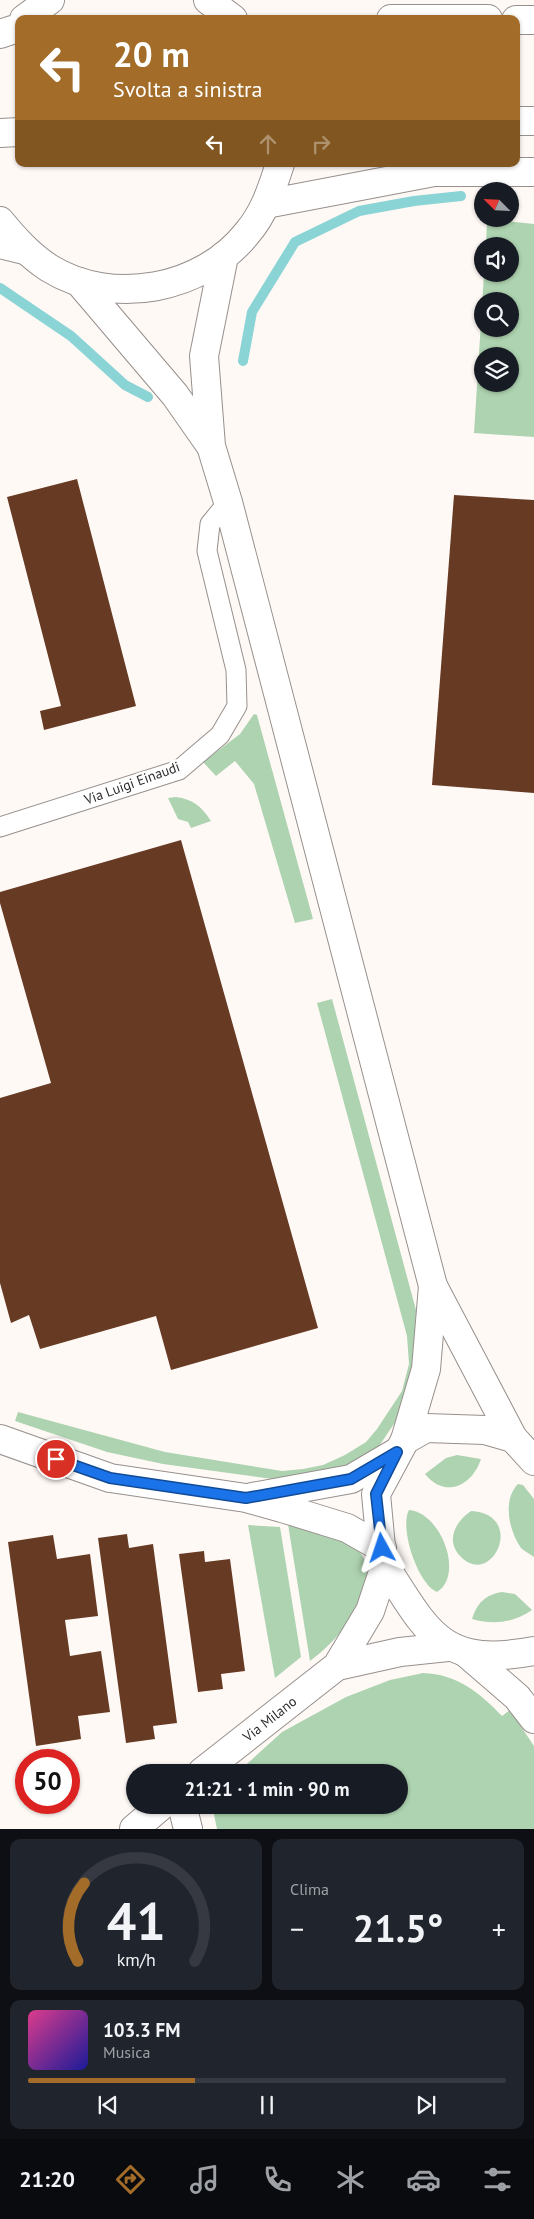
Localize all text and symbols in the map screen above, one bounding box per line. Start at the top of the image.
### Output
text: 20 m [113,31,190,77]
icon: left [30,35,95,100]
text: Svolta a sinistra [113,75,263,103]
icon: left [201,130,229,158]
icon: ahead [254,130,282,158]
icon: right [307,130,335,158]
north arrow [474,182,519,228]
map controls [474,182,519,392]
button: sound [474,237,519,282]
button: search [474,292,519,337]
button: layers [474,347,519,392]
street label: Via Luigi Einaudi [81,757,182,809]
pin [35,1438,77,1480]
icon: arrive [42,1445,70,1473]
position arrow [355,1521,407,1573]
street label: Via Milano [238,1692,300,1746]
speed limit sign: 50 [15,1749,80,1814]
text: 21:21 · 1 min · 90 m [184,1777,350,1801]
text: Clima [290,1879,329,1899]
text: 41 [107,1887,165,1954]
text: 21.5° [353,1903,443,1952]
text: − [290,1910,304,1947]
text: + [492,1910,506,1947]
text: km/h [116,1948,156,1971]
text: 103.3 FM [103,2018,180,2042]
text: Musica [103,2042,150,2062]
icon: previous [94,2091,122,2119]
icon: pause [253,2091,281,2119]
icon: next [412,2091,440,2119]
icon: directions [113,2162,148,2197]
icon: music [187,2162,222,2197]
icon: phone [260,2162,295,2197]
icon: climate [333,2162,368,2197]
icon: car [406,2162,441,2197]
icon: filters [480,2162,515,2197]
text: 21:20 [19,2165,75,2193]

